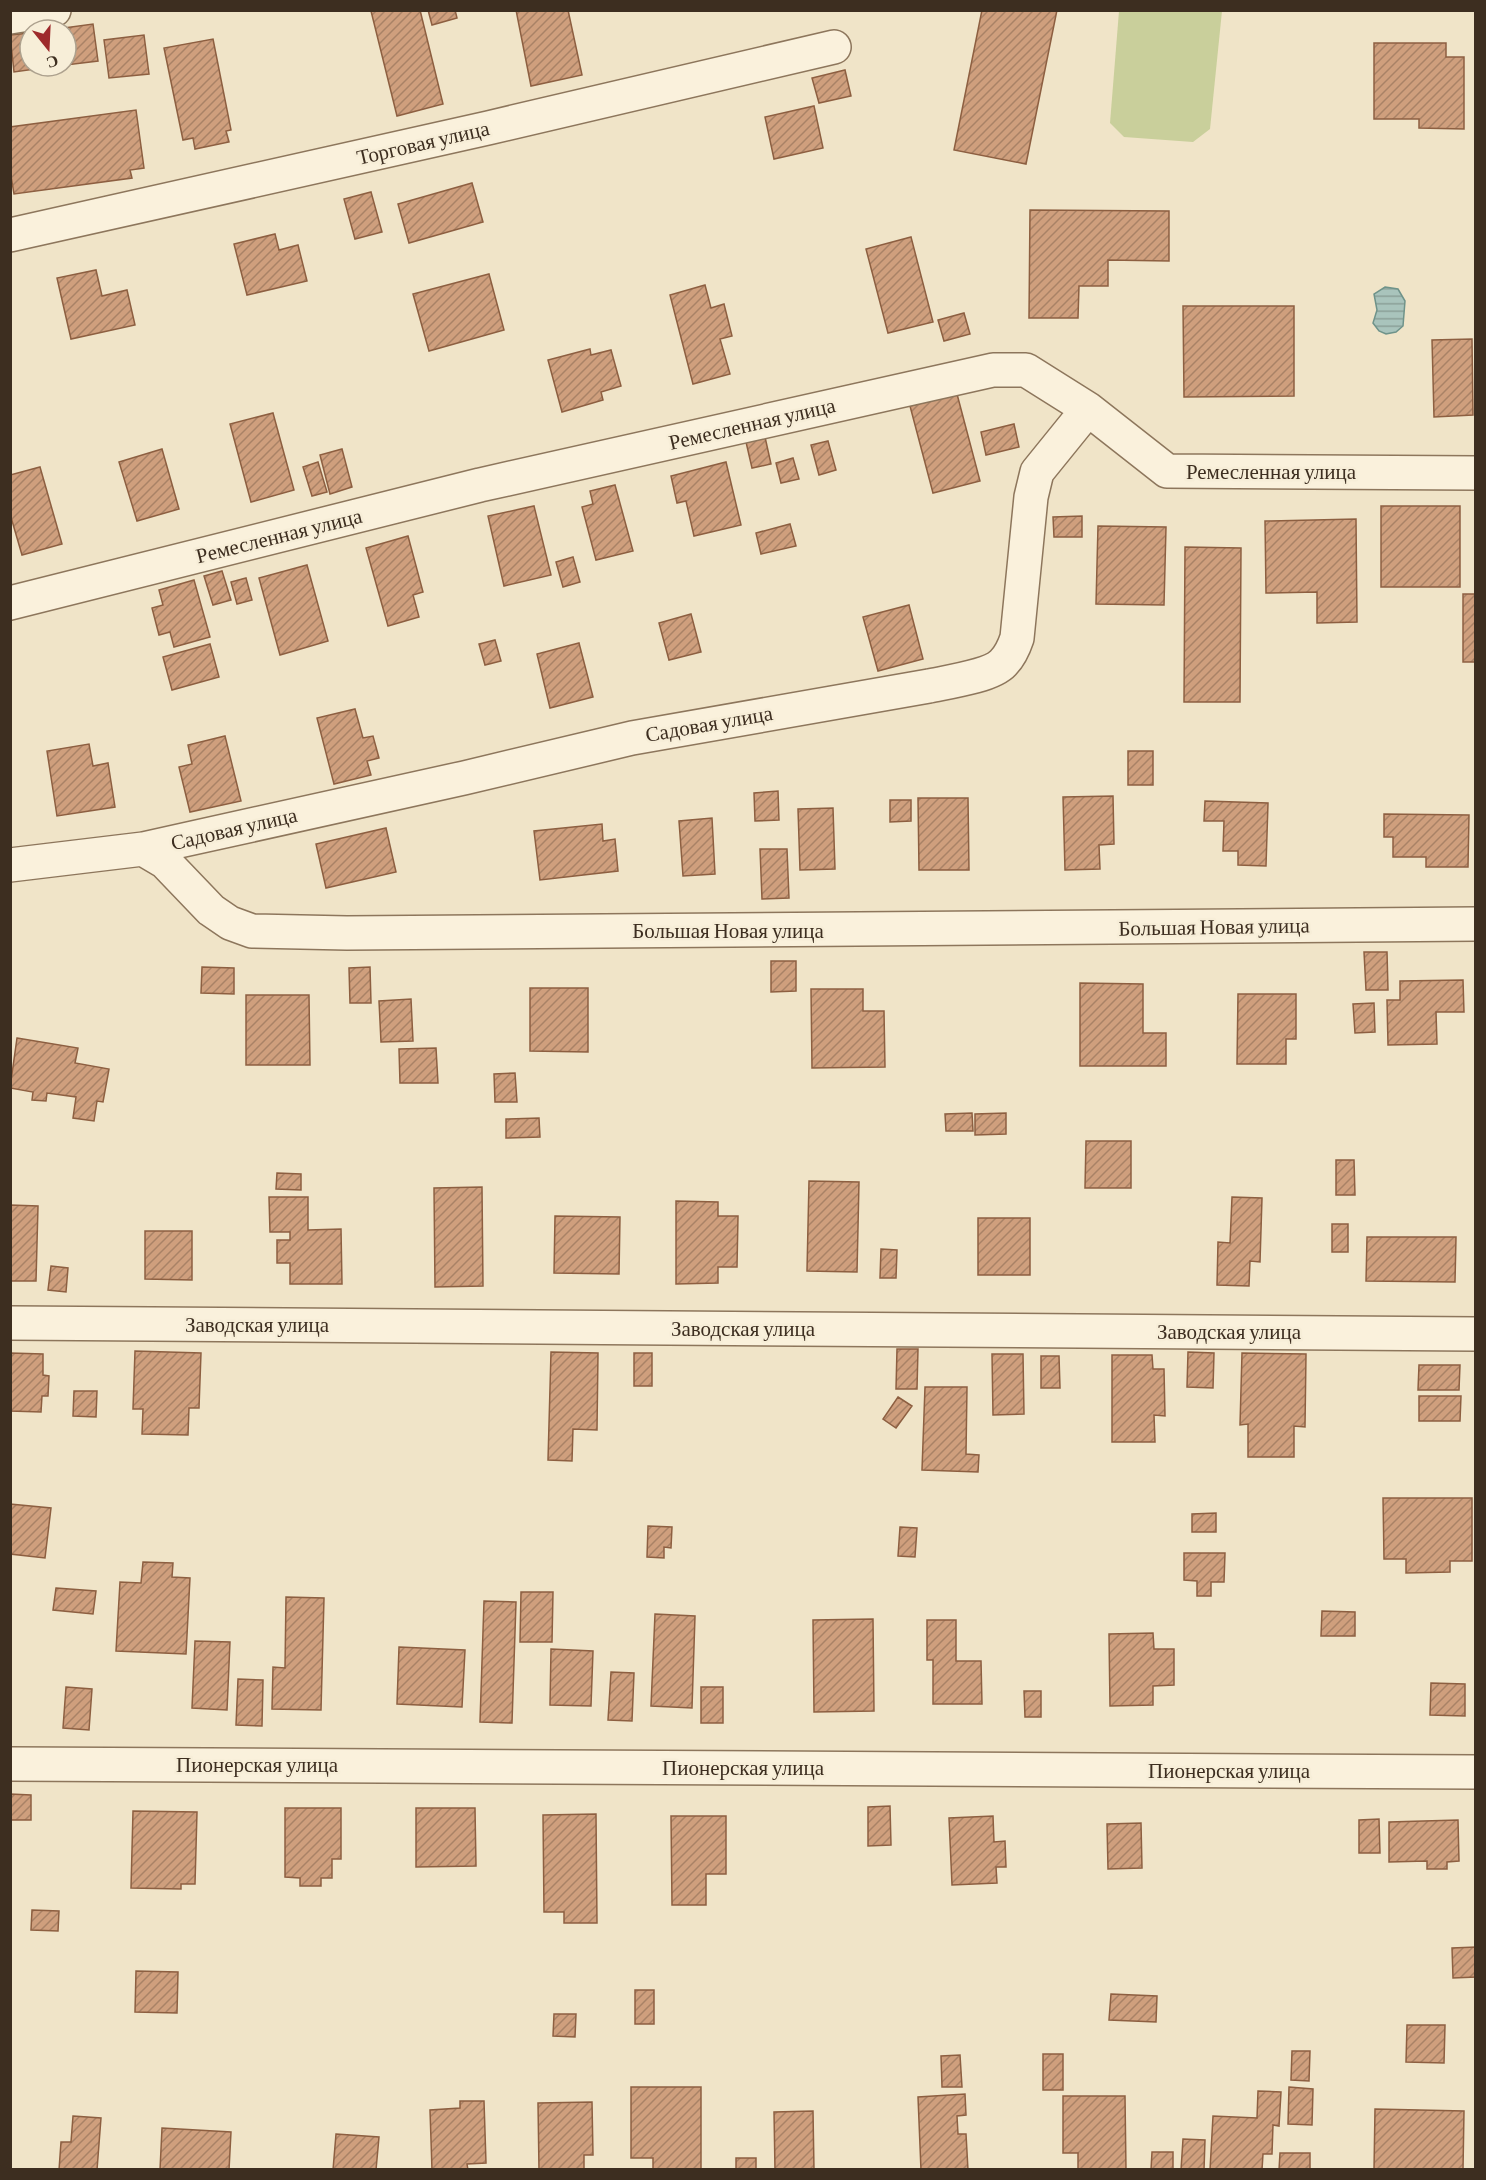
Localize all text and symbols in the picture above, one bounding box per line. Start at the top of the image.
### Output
north arrow [18,18,78,78]
text: С [44,52,61,72]
street label: Торговая улица [354,116,492,170]
street label: Ремесленная улица [666,393,838,455]
street label: Ремесленная улица [1186,460,1357,484]
street label: Ремесленная улица [194,504,365,568]
street label: Садовая улица [643,701,775,747]
street label: Садовая улица [168,803,300,855]
street label: Большая Новая улица [1118,913,1311,941]
street label: Большая Новая улица [632,919,824,943]
street label: Заводская улица [185,1313,330,1337]
street label: Заводская улица [671,1317,816,1341]
street label: Заводская улица [1157,1320,1302,1344]
street label: Пионерская улица [176,1753,339,1777]
street label: Пионерская улица [662,1756,825,1780]
street label: Пионерская улица [1148,1759,1311,1783]

